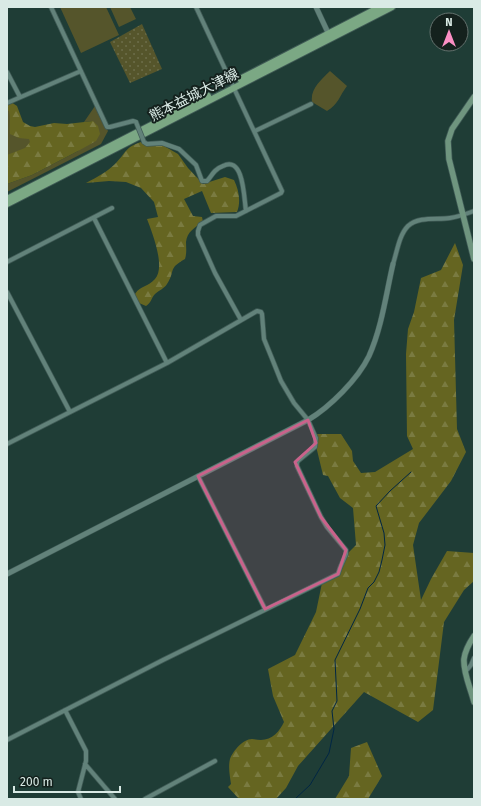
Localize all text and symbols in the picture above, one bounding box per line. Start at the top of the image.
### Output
north arrow [429,12,469,52]
text: N [445,16,453,29]
street label: 熊本益城大津線 [146,65,242,125]
scale bar [14,768,120,794]
text: 200 m [20,775,53,789]

